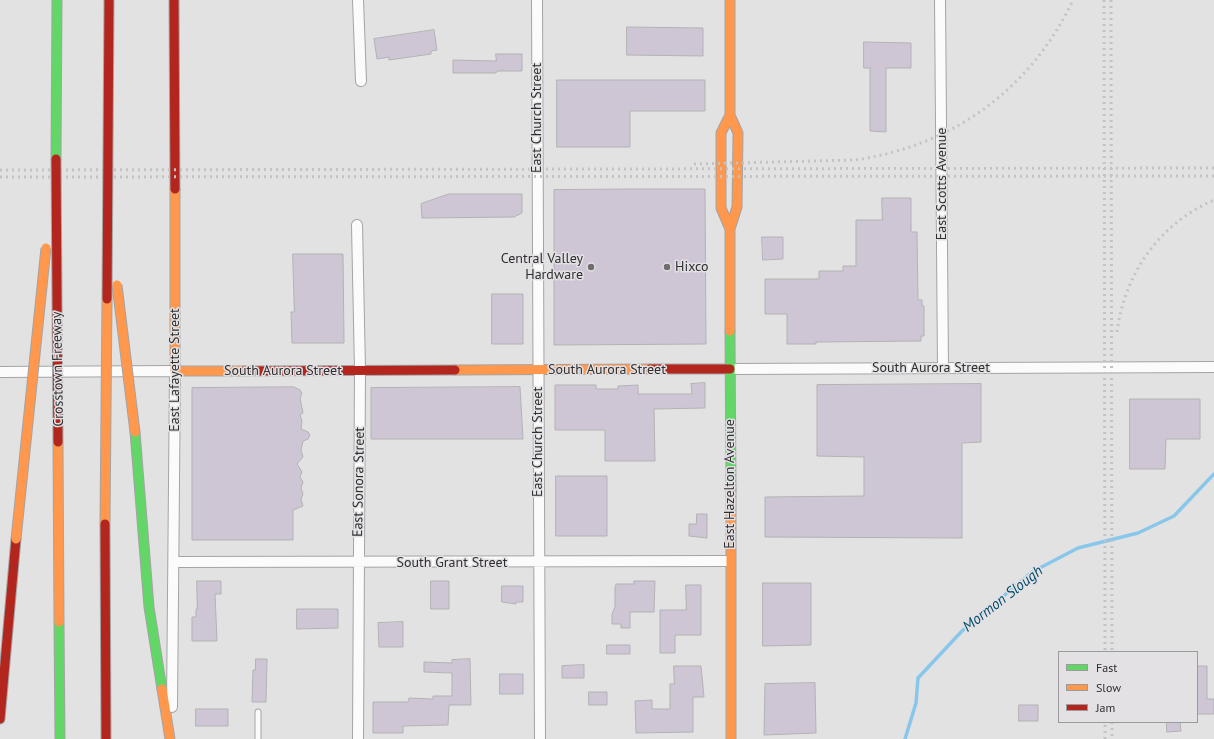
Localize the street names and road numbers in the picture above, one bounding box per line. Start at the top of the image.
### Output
street label: East Church Street [529,63,545,173]
street label: East Scotts Avenue [934,128,950,240]
street label: East Lafayette Street [167,308,183,432]
street label: Crosstown Freeway [49,311,67,427]
street label: South Aurora Street [872,360,990,376]
street label: South Aurora Street [548,362,666,378]
street label: South Aurora Street [224,363,342,379]
street label: East Church Street [530,387,546,497]
street label: East Hazelton Avenue [722,419,738,549]
street label: East Sonora Street [350,427,368,537]
street label: South Grant Street [397,555,507,571]

